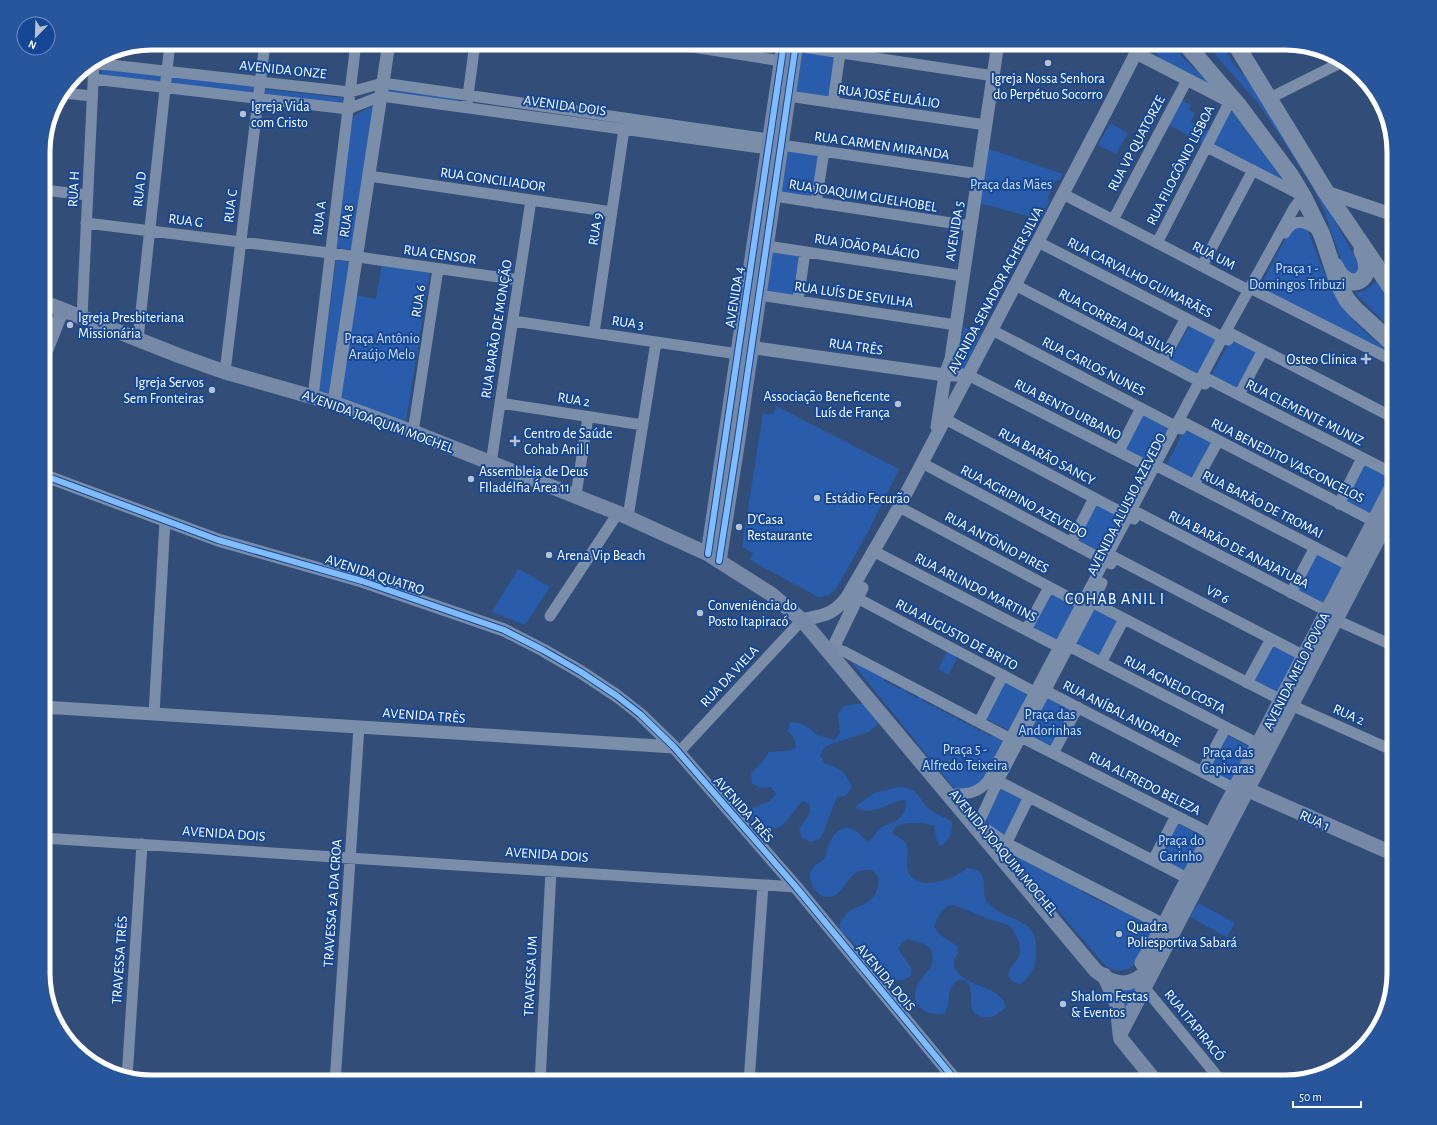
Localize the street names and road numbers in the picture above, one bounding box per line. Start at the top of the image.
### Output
street label: AVENIDA ONZE [239,58,327,82]
street label: RUA JOSÉ EULÁLIO [837,80,941,111]
street label: AVENIDA DOIS [523,93,607,119]
street label: RUA VP QUATORZE [1106,93,1168,193]
street label: RUA FILOGÔNIO LISBOA [1143,102,1217,228]
street label: RUA CARMEN MIRANDA [813,130,950,162]
street label: RUA CONCILIADOR [439,166,547,194]
street label: RUA H [66,171,82,207]
street label: RUA D [131,171,149,207]
street label: RUA JOAQUIM GUELHOBEL [788,177,938,215]
street label: RUA C [222,189,240,224]
street label: RUA A [311,200,329,236]
street label: AVENIDA 5 [943,200,967,262]
street label: RUA 8 [337,204,356,239]
street label: AVENIDA SENADOR ACHER SILVA [946,205,1046,376]
street label: RUA G [168,212,204,230]
street label: RUA 9 [586,212,605,247]
street label: RUA JOÃO PALÁCIO [813,229,921,262]
street label: RUA CARVALHO GUIMARÃES [1065,233,1215,321]
street label: RUA UM [1190,239,1237,273]
street label: RUA CENSOR [403,243,477,267]
street label: RUA BARÃO DE MONÇÃO [477,258,515,400]
street label: AVENIDA 4 [723,265,747,329]
street label: RUA LUÍS DE SEVILHA [793,277,915,310]
street label: RUA 6 [409,284,428,319]
street label: RUA CORREIA DA SILVA [1056,286,1177,359]
street label: RUA 3 [611,314,645,332]
street label: RUA TRÊS [828,334,884,358]
street label: RUA CARLOS NUNES [1040,335,1147,399]
street label: RUA BENTO URBANO [1012,377,1123,443]
street label: RUA CLEMENTE MUNIZ [1244,377,1366,449]
street label: AVENIDA JOAQUIM MOCHEL [300,388,455,456]
street label: RUA 2 [557,391,591,409]
street label: RUA BENEDITO VASCONCELOS [1209,416,1366,506]
street label: RUA BARÃO SANCY [996,424,1099,489]
street label: AVENIDA ALUISIO AZEVEDO [1085,431,1169,578]
street label: RUA AGRIPINO AZEVEDO [958,463,1089,541]
street label: RUA BARÃO DE TROMAI [1200,467,1326,541]
street label: RUA BARÃO DE ANAJATUBA [1166,507,1312,591]
street label: RUA ANTÔNIO PIRES [942,508,1052,576]
street label: RUA ARLINDO MARTINS [912,551,1039,625]
street label: AVENIDA QUATRO [323,552,426,598]
street label: VP 6 [1204,583,1231,607]
street label: RUA AUGUSTO DE BRITO [893,597,1020,673]
street label: AVENIDA MELO POVOA [1261,610,1333,732]
street label: RUA DA VIELA [698,643,761,710]
street label: RUA AGNELO COSTA [1121,653,1228,717]
street label: RUA ANÍBAL ANDRADE [1060,675,1184,750]
street label: RUA 2 [1331,702,1366,728]
street label: AVENIDA TRÊS [382,704,466,726]
street label: RUA ALFREDO BELEZA [1086,750,1203,818]
street label: AVENIDA TRÊS [711,772,777,846]
street label: AVENIDA JOAQUIM MOCHEL [946,787,1060,919]
street label: RUA 1 [1297,808,1332,834]
street label: AVENIDA DOIS [182,824,266,844]
street label: TRAVESSA 2A DA CROA [322,839,344,968]
street label: AVENIDA DOIS [505,845,589,865]
street label: TRAVESSA TRÊS [108,915,130,1005]
street label: TRAVESSA UM [522,935,540,1017]
street label: AVENIDA DOIS [853,941,917,1014]
street label: RUA ITAPIRACÓ [1161,986,1229,1064]

